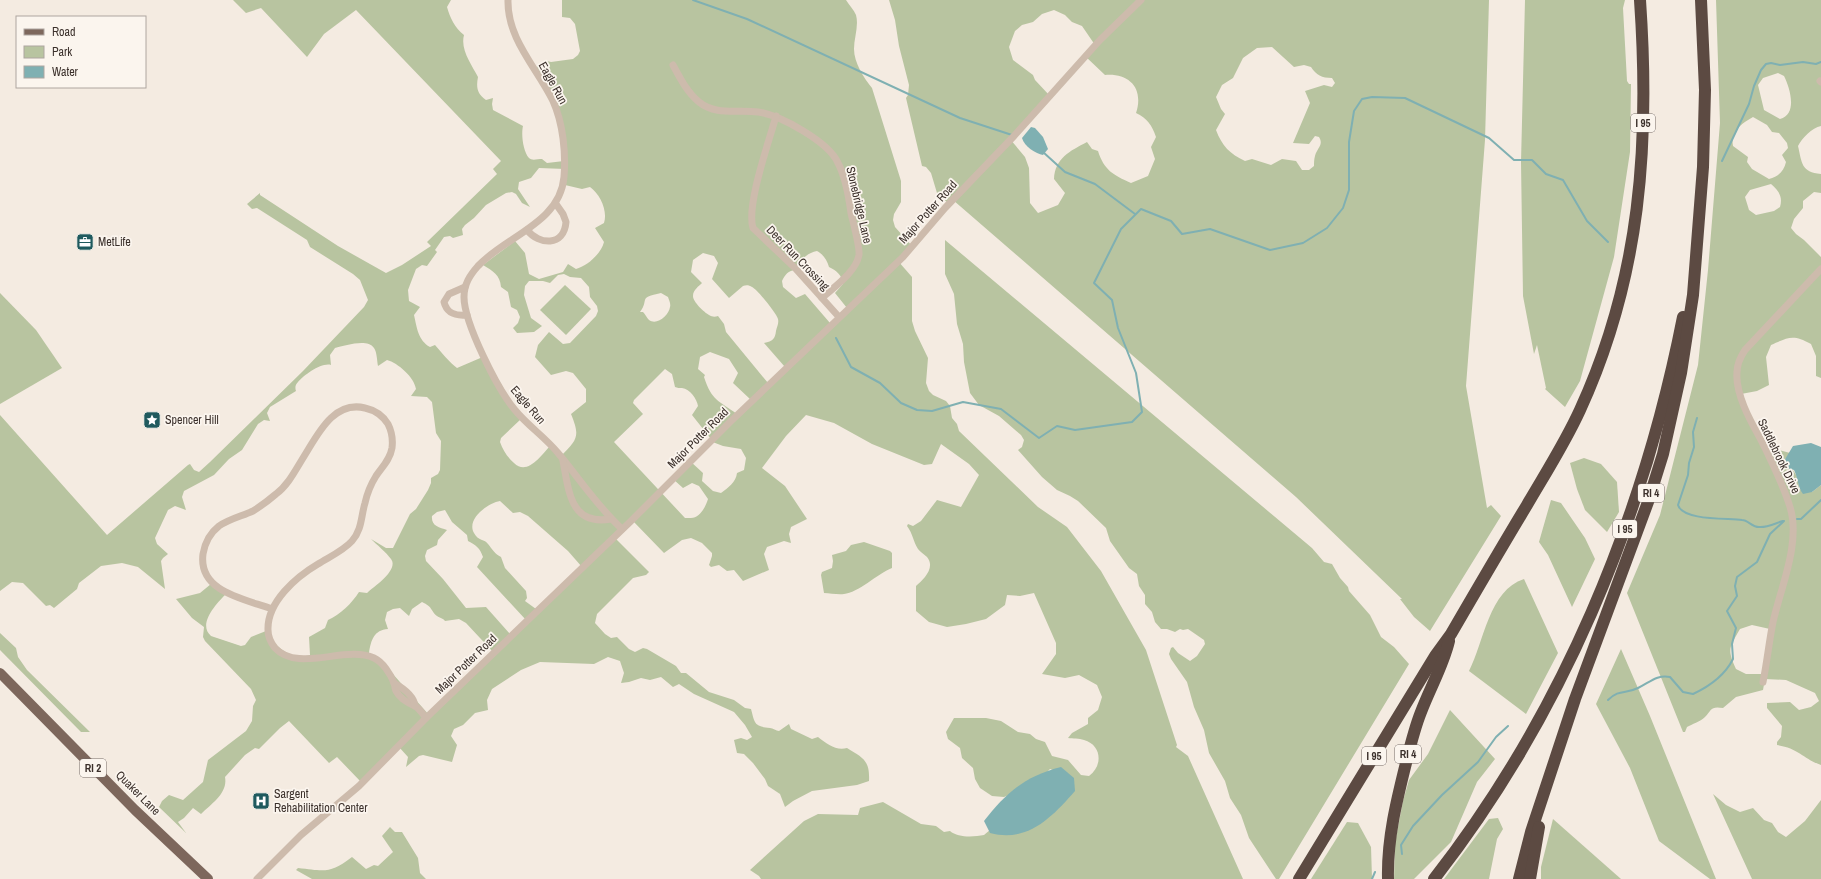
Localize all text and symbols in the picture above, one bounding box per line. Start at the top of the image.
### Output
legend [16,16,146,88]
text: Road [52,24,76,40]
text: Park [52,44,72,60]
street label: Eagle Run [535,59,571,107]
text: Water [52,64,79,80]
road number: I 95 [1631,114,1655,132]
street label: Stonebridge Lane [842,165,876,245]
street label: Major Potter Road [895,177,961,247]
street label: Deer Run Crossing [763,222,833,294]
office icon: MetLife [75,232,95,252]
place label: MetLife [98,234,131,250]
street label: Eagle Run [507,382,549,428]
street label: Major Potter Road [664,404,732,472]
place icon: Spencer Hill [142,410,162,430]
place label: Spencer Hill [165,412,219,428]
street label: Saddlebrook Drive [1754,416,1804,496]
road number: RI 4 [1638,484,1664,502]
road number: I 95 [1613,520,1637,538]
street label: Major Potter Road [432,631,500,697]
road number: RI 4 [1395,745,1421,763]
road number: I 95 [1362,747,1386,765]
road number: RI 2 [80,759,106,777]
street label: Quaker Lane [112,767,164,819]
place label: Sargent Rehabilitation Center [274,786,368,816]
hospital icon: Sargent Rehabilitation Center [251,791,271,811]

